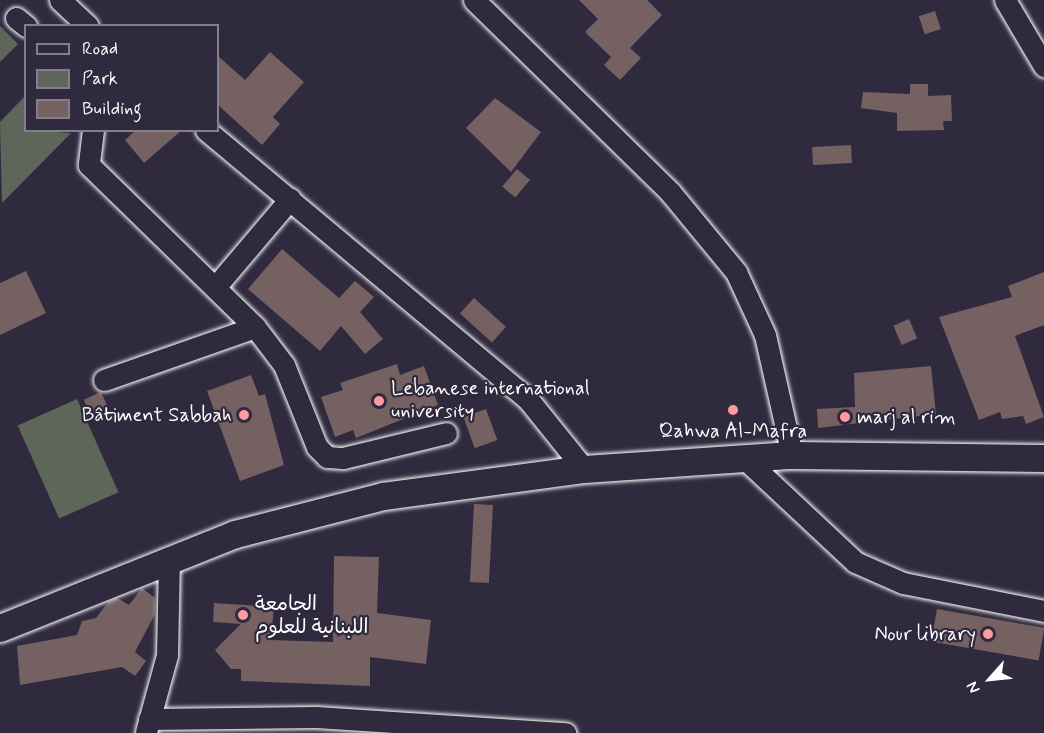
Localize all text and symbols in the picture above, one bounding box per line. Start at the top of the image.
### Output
legend [24,24,219,132]
text: Road [82,37,118,61]
text: Park [82,67,118,91]
text: Building [82,97,142,121]
place label: Lebanese international university [391,377,591,424]
marker: Lebanese international university [372,394,386,408]
place label: Bâtiment Sabbah [82,403,232,427]
marker: Qahwa Al-Mafra [726,403,740,417]
place label: marj al rim [857,405,953,429]
marker: Bâtiment Sabbah [237,408,251,422]
marker: marj al rim [838,410,852,424]
place label: Qahwa Al-Mafra [659,419,807,443]
place label: الجامعة اللبنانية للعلوم [255,592,369,639]
marker: الجامعة اللبنانية للعلوم [236,608,250,622]
place label: Nour library [875,622,976,646]
marker: Nour library [981,627,995,641]
north arrow [960,649,1020,709]
text: N [962,678,985,697]

